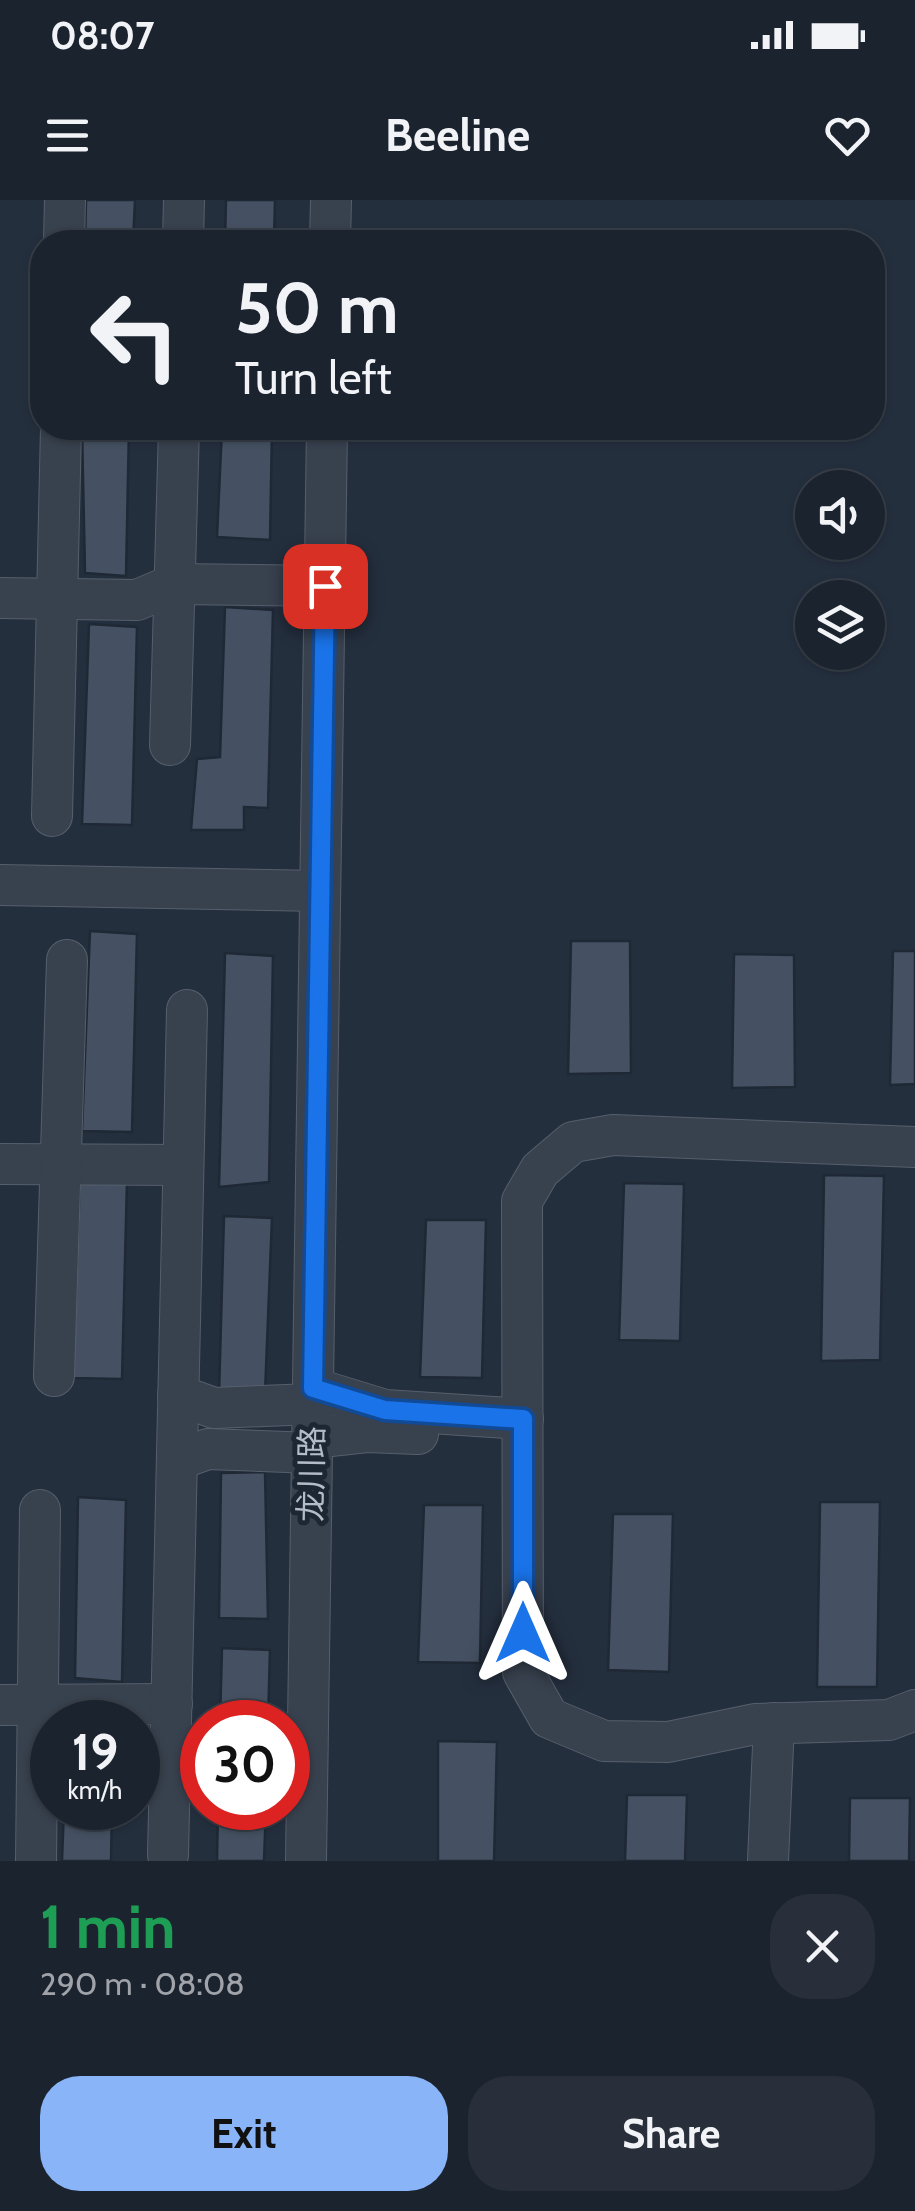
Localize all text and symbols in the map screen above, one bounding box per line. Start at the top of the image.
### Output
text: 08:07 [50,12,154,59]
icon: menu [40,108,95,163]
text: Beeline [385,108,530,162]
icon: heart [820,108,875,163]
text: 50 m [235,265,399,351]
icon: left [70,270,200,400]
text: Turn left [235,351,392,405]
map controls [795,470,885,670]
button: sound [795,470,885,560]
pin [283,544,368,629]
icon: arrive [298,559,353,614]
button: layers [795,580,885,670]
street label: 龙川路 [291,1426,331,1522]
position arrow [471,1581,575,1685]
speed limit sign: 30 [180,1700,310,1830]
text: 19 [72,1722,118,1783]
text: km/h [68,1775,122,1805]
text: 1 min [40,1890,175,1963]
button: close [770,1894,875,1999]
text: 290 m · 08:08 [40,1964,245,2003]
button: Exit [40,2076,448,2191]
button: Share [468,2076,875,2191]

